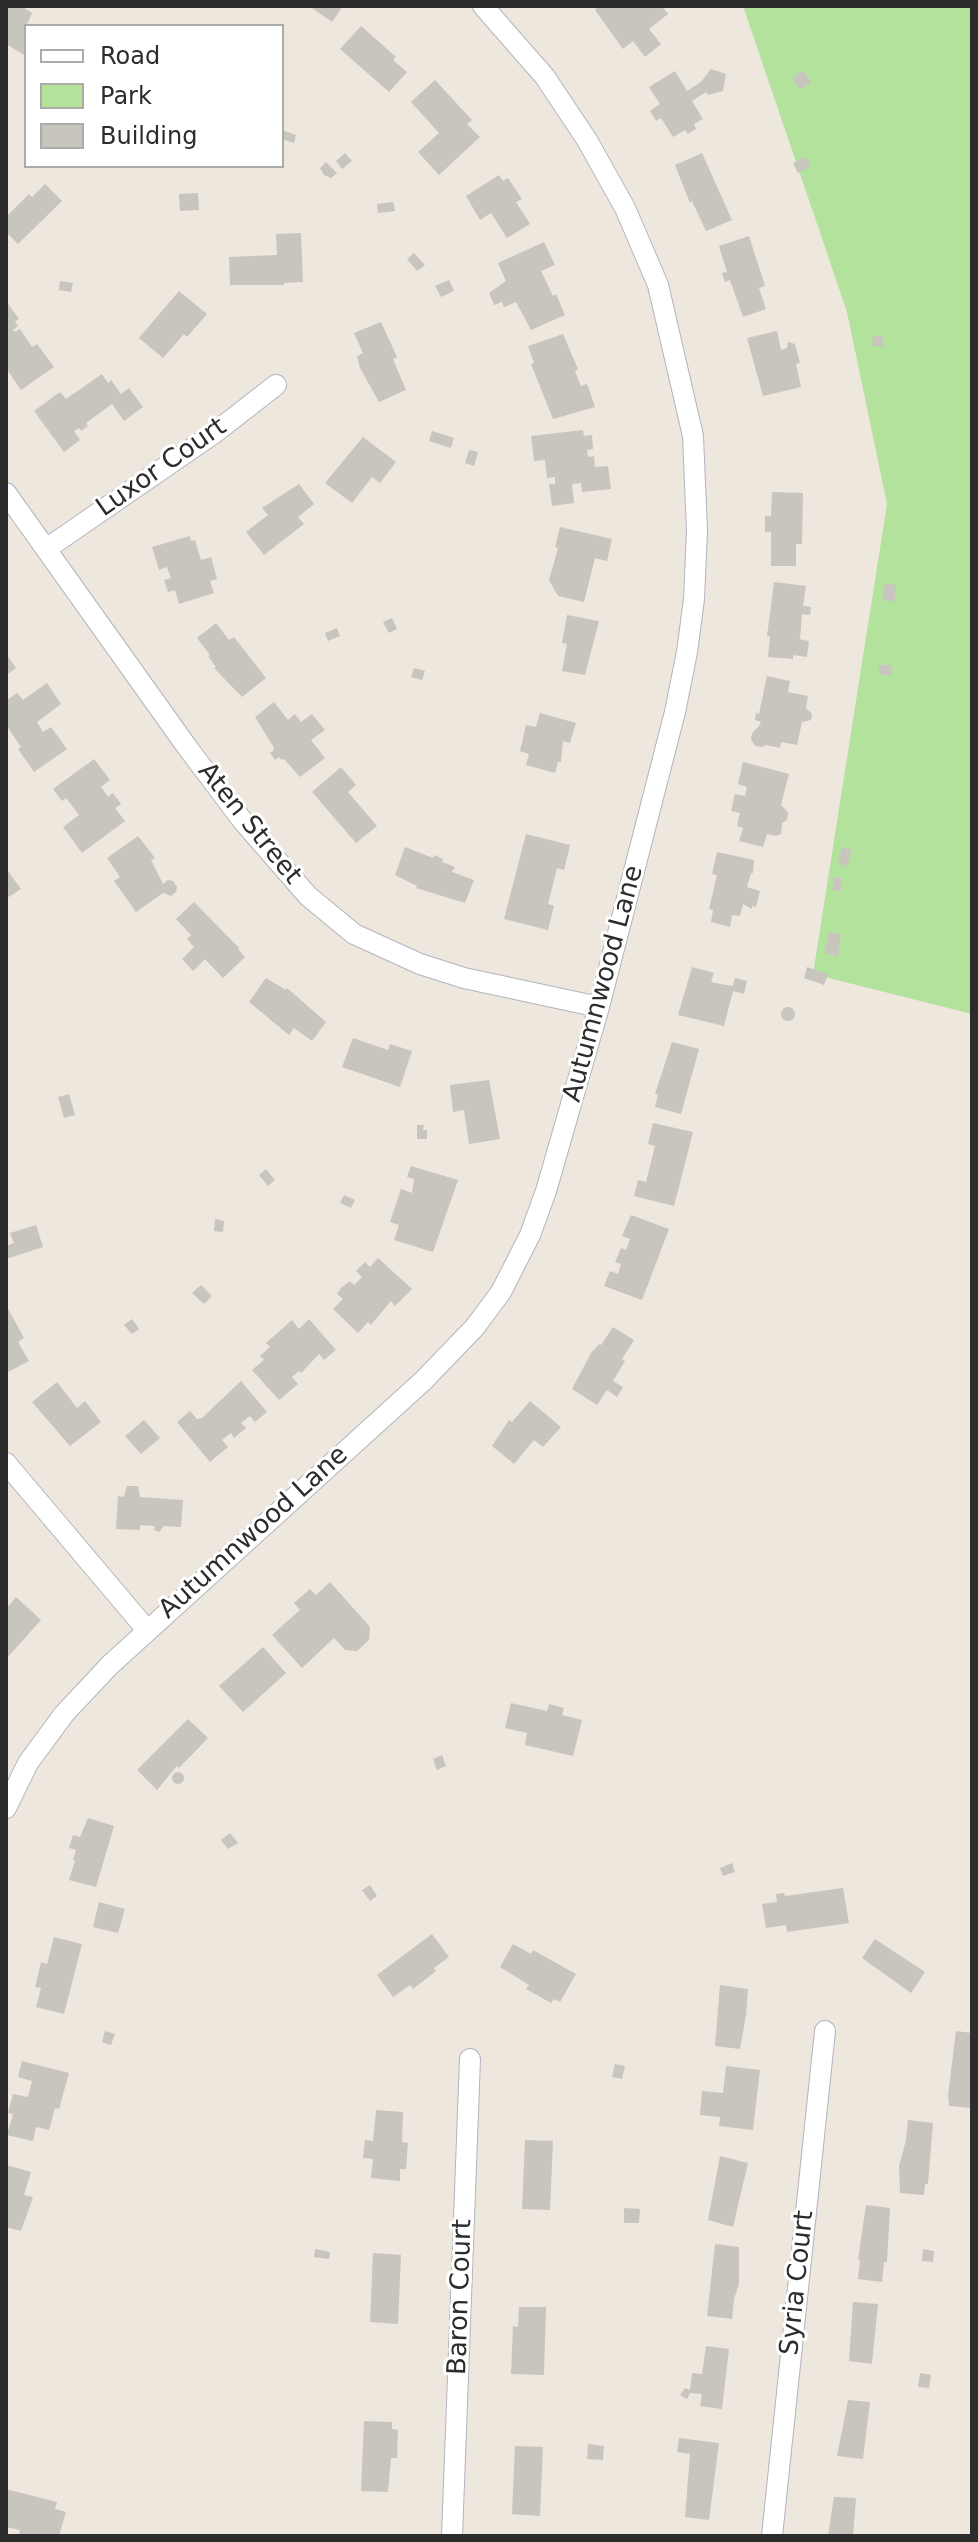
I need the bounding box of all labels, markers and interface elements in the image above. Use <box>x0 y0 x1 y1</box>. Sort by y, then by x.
legend <box>24 24 284 168</box>
text: Road <box>100 42 160 70</box>
text: Park <box>100 82 152 110</box>
text: Building <box>100 122 197 150</box>
street label: Luxor Court <box>91 412 233 524</box>
street label: Aten Street <box>191 757 307 891</box>
street label: Autumnwood Lane <box>557 862 651 1106</box>
street label: Autumnwood Lane <box>153 1440 355 1626</box>
street label: Syria Court <box>775 2209 821 2357</box>
street label: Baron Court <box>443 2219 479 2375</box>

